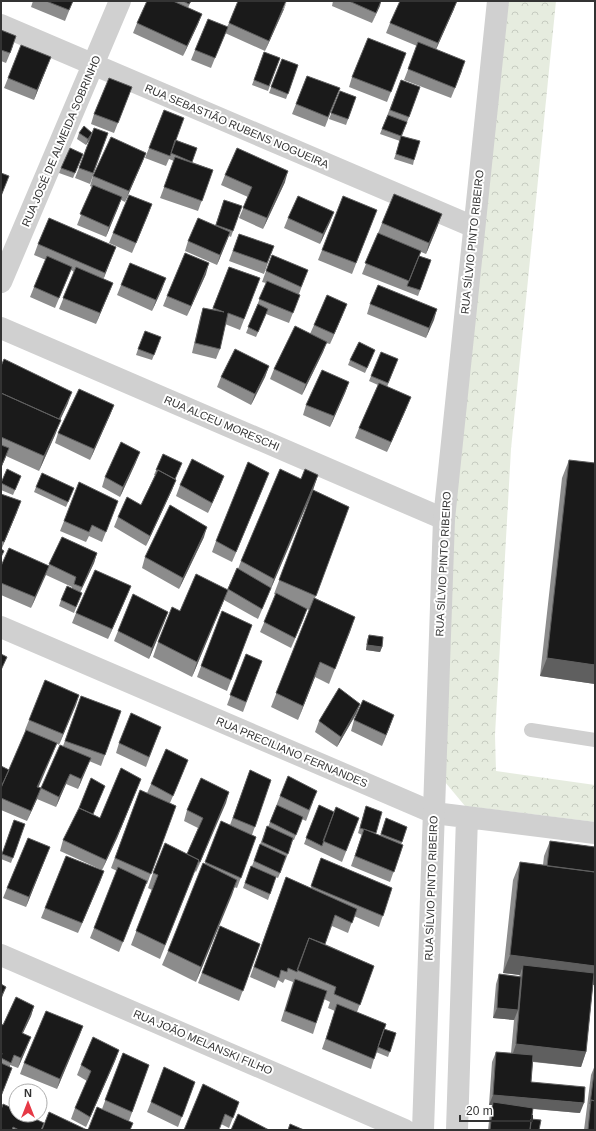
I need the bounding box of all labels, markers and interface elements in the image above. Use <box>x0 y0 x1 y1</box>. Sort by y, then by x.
street label: RUA JOSÉ DE ALMEIDA SOBRINHO <box>19 53 103 228</box>
street label: RUA SEBASTIÃO RUBENS NOGUEIRA <box>143 82 331 171</box>
street label: RUA SÍLVIO PINTO RIBEIRO <box>458 169 486 315</box>
street label: RUA ALCEU MORESCHI <box>163 393 281 453</box>
street label: RUA SÍLVIO PINTO RIBEIRO <box>433 491 453 637</box>
street label: RUA PRECILIANO FERNANDES <box>215 715 369 789</box>
street label: RUA SÍLVIO PINTO RIBEIRO <box>422 815 440 961</box>
street label: RUA JOÃO MELANSKI FILHO <box>132 1007 275 1077</box>
north arrow <box>8 1083 48 1123</box>
text: N <box>24 1087 32 1099</box>
scale bar <box>460 1097 532 1123</box>
text: 20 m <box>466 1104 493 1118</box>

